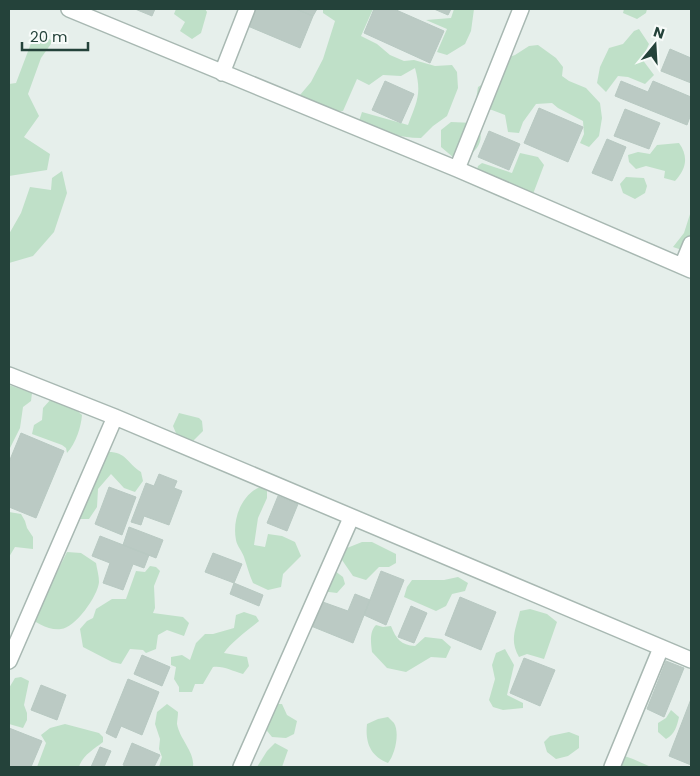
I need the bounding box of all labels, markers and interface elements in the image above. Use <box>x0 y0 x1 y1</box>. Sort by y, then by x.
scale bar <box>22 20 89 52</box>
north arrow <box>630 20 680 70</box>
text: N <box>651 21 667 44</box>
text: 20 m <box>30 26 68 47</box>

